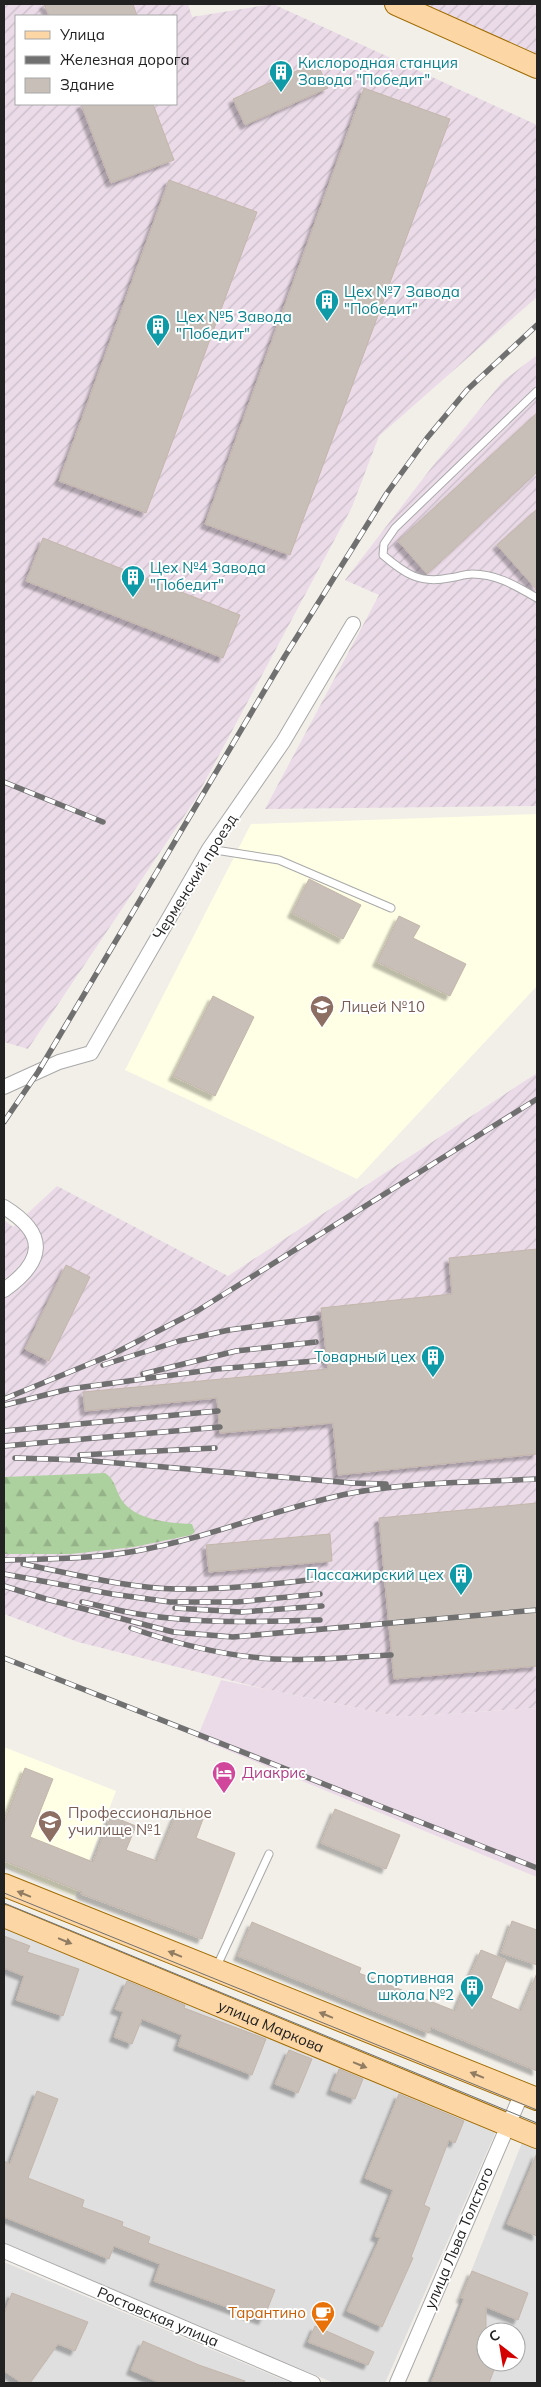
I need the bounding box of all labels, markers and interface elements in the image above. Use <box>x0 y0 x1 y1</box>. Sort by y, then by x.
legend <box>15 15 178 105</box>
text: Улица <box>59 25 105 44</box>
text: Железная дорога <box>60 50 190 69</box>
place label: Кислородная станция Завода "Победит" <box>298 53 458 89</box>
building icon: Кислородная станция Завода "Победит" <box>268 59 294 93</box>
text: Здание <box>60 75 114 94</box>
place label: Цех №7 Завода "Победит" <box>344 282 460 318</box>
building icon: Цех №7 Завода "Победит" <box>314 288 340 322</box>
place label: Цех №5 Завода "Победит" <box>176 307 292 343</box>
building icon: Цех №5 Завода "Победит" <box>145 313 171 347</box>
place label: Цех №4 Завода "Победит" <box>150 558 266 594</box>
building icon: Цех №4 Завода "Победит" <box>120 564 146 598</box>
street label: Черменский проезд <box>148 810 241 943</box>
school or university icon: Лицей №10 <box>309 994 335 1028</box>
place label: Лицей №10 <box>340 997 425 1016</box>
building icon: Товарный цех <box>420 1344 446 1378</box>
place label: Товарный цех <box>314 1347 416 1366</box>
building icon: Пассажирский цех <box>448 1562 474 1596</box>
place label: Пассажирский цех <box>306 1565 444 1584</box>
hotel icon: Диакрис <box>211 1760 237 1794</box>
place label: Диакрис <box>242 1763 306 1782</box>
place label: Профессиональное училище №1 <box>68 1803 212 1839</box>
school or university icon: Профессиональное училище №1 <box>37 1809 63 1843</box>
one-way arrow <box>17 1889 31 1897</box>
one-way arrow <box>58 1937 72 1945</box>
one-way arrow <box>167 1950 182 1958</box>
place label: Спортивная школа №2 <box>366 1968 454 2004</box>
building icon: Спортивная школа №2 <box>459 1974 485 2008</box>
street label: улица Маркова <box>215 1996 327 2057</box>
one-way arrow <box>319 2010 333 2018</box>
one-way arrow <box>353 2061 368 2069</box>
one-way arrow <box>469 2071 484 2078</box>
street label: улица Льва Толстого <box>420 2164 497 2312</box>
street label: Ростовская улица <box>94 2282 222 2351</box>
cafe icon: Тарантино <box>310 2300 336 2334</box>
place label: Тарантино <box>228 2303 306 2322</box>
north arrow <box>476 2322 526 2372</box>
text: С <box>486 2326 503 2346</box>

